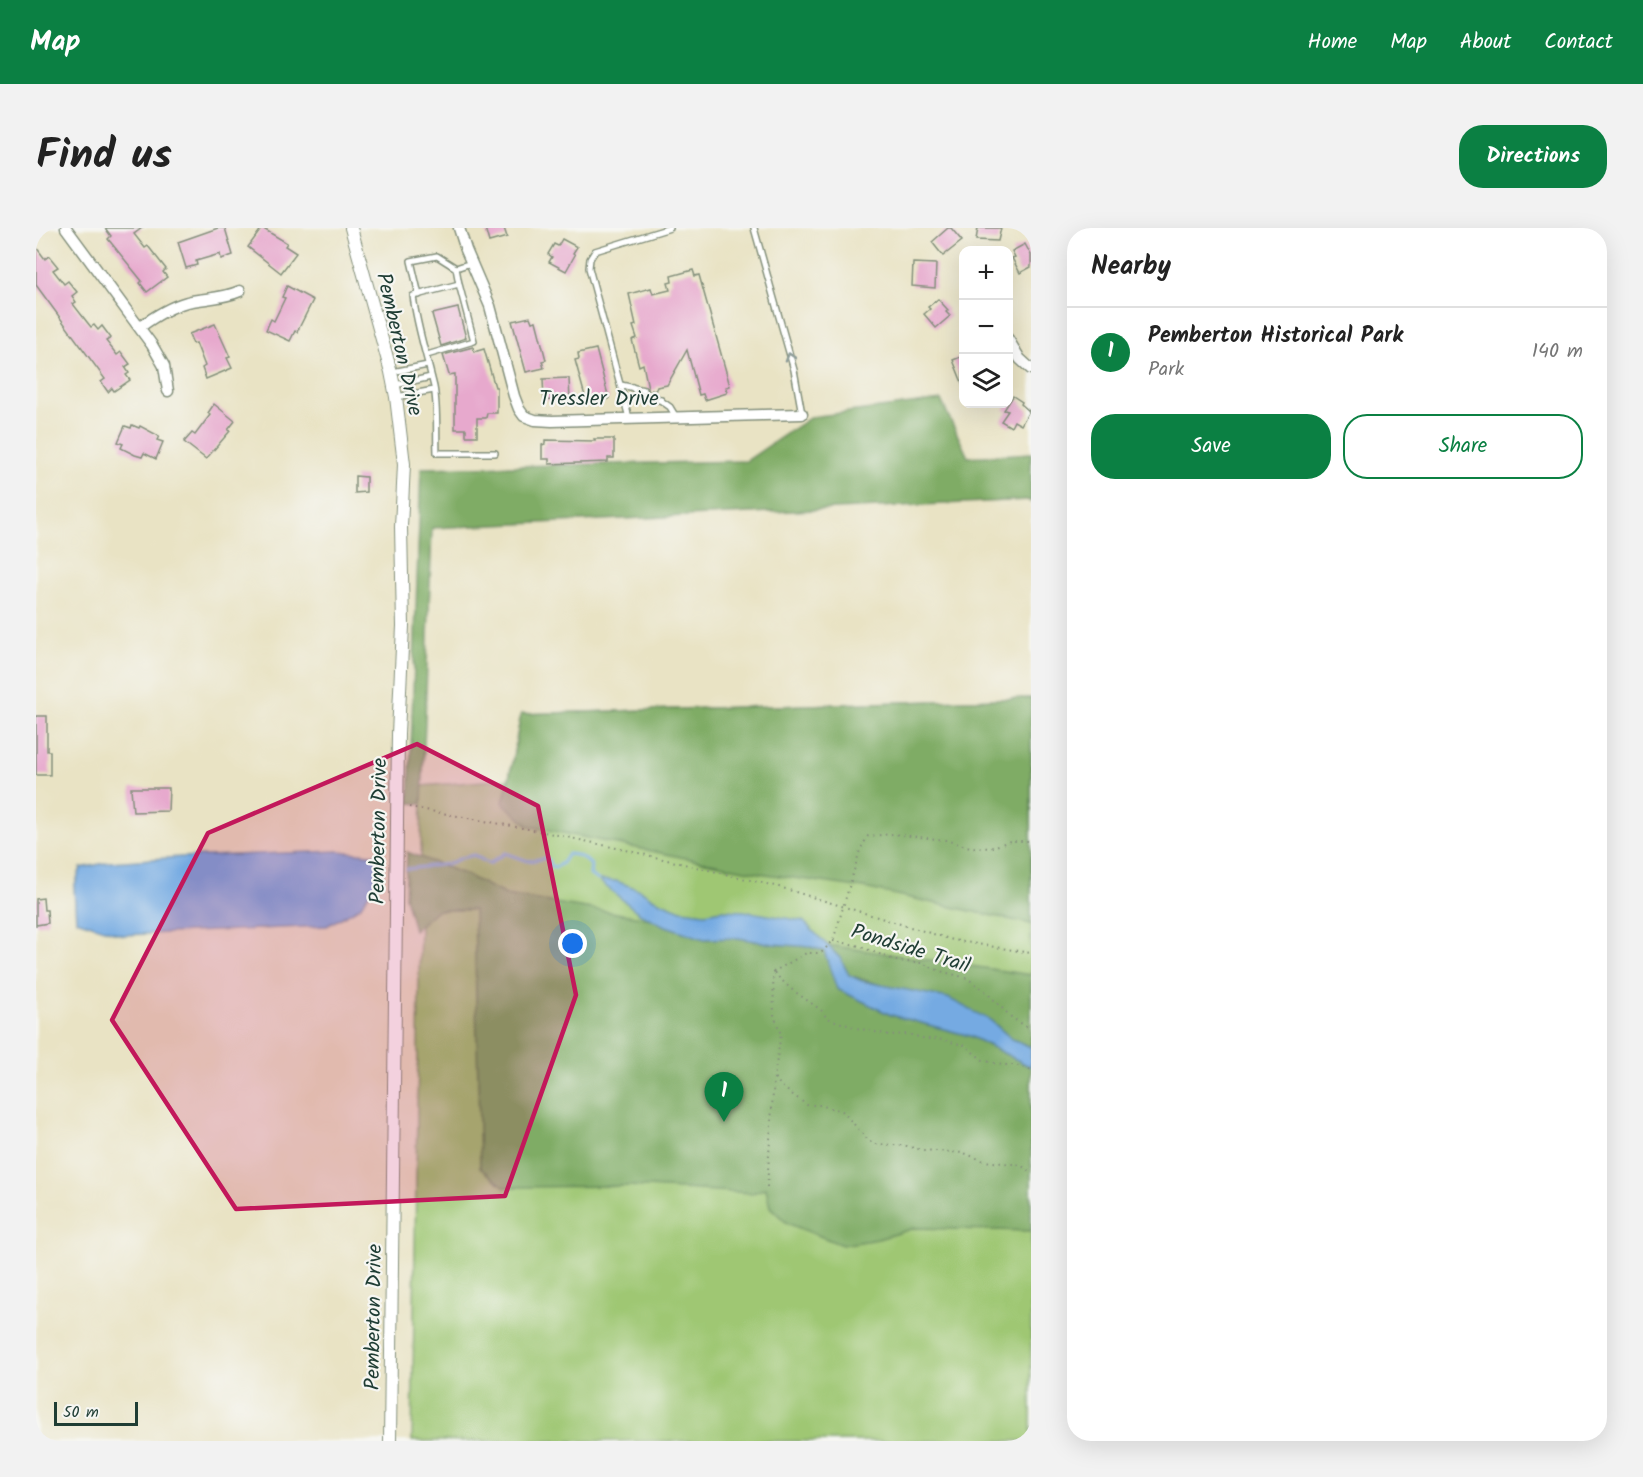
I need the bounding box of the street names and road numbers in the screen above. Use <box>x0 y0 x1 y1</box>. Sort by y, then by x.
street label: Pemberton Drive <box>366 269 431 420</box>
street label: Tressler Drive <box>539 383 659 416</box>
street label: Pemberton Drive <box>362 757 397 904</box>
street label: Pondside Trail <box>847 916 974 983</box>
street label: Pemberton Drive <box>357 1243 392 1390</box>

